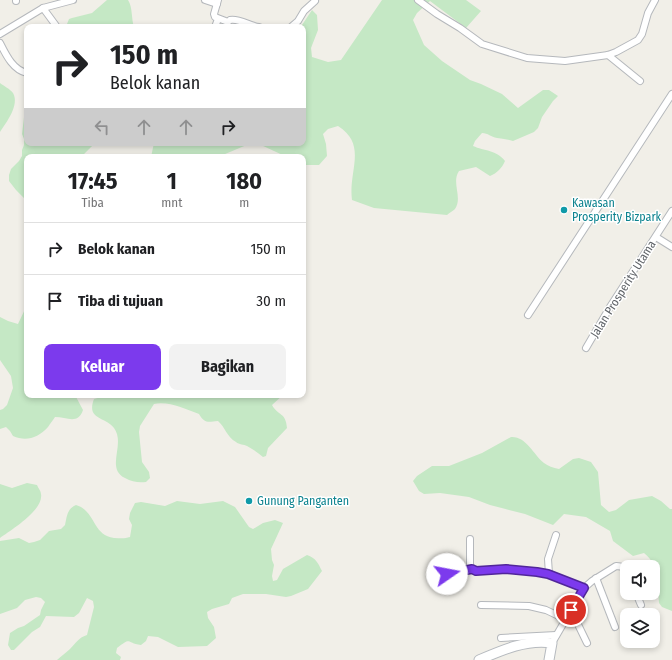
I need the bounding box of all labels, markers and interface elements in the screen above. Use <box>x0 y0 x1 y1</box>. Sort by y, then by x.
text: 150 m <box>110 38 178 71</box>
icon: right <box>44 40 96 92</box>
text: Belok kanan <box>110 72 200 94</box>
icon: left <box>91 116 113 138</box>
icon: ahead <box>133 116 155 138</box>
icon: ahead <box>175 116 197 138</box>
icon: right <box>217 116 239 138</box>
text: 17:45 <box>68 167 117 195</box>
text: 1 <box>167 167 177 195</box>
text: 180 <box>226 167 262 195</box>
text: Tiba <box>81 195 104 210</box>
text: mnt <box>161 195 182 210</box>
text: m <box>239 195 249 210</box>
place label: Kawasan Prosperity Bizpark <box>572 196 662 224</box>
marker: Kawasan Prosperity Bizpark <box>559 205 569 215</box>
icon: right <box>44 238 66 260</box>
street label: Jalan Prosperity Utama <box>587 238 659 340</box>
text: Belok kanan <box>78 240 155 258</box>
text: 150 m <box>250 240 286 258</box>
icon: arrive <box>44 290 66 312</box>
text: Tiba di tujuan <box>78 292 163 310</box>
text: 30 m <box>256 292 286 310</box>
button: Keluar <box>44 344 161 390</box>
button: Bagikan <box>169 344 286 390</box>
place label: Gunung Panganten <box>257 494 349 508</box>
marker: Gunung Panganten <box>244 496 254 506</box>
position arrow <box>426 553 468 595</box>
map controls <box>620 560 660 648</box>
button: sound <box>620 560 660 600</box>
pin <box>554 593 588 627</box>
icon: arrive <box>560 599 582 621</box>
button: layers <box>620 608 660 648</box>

